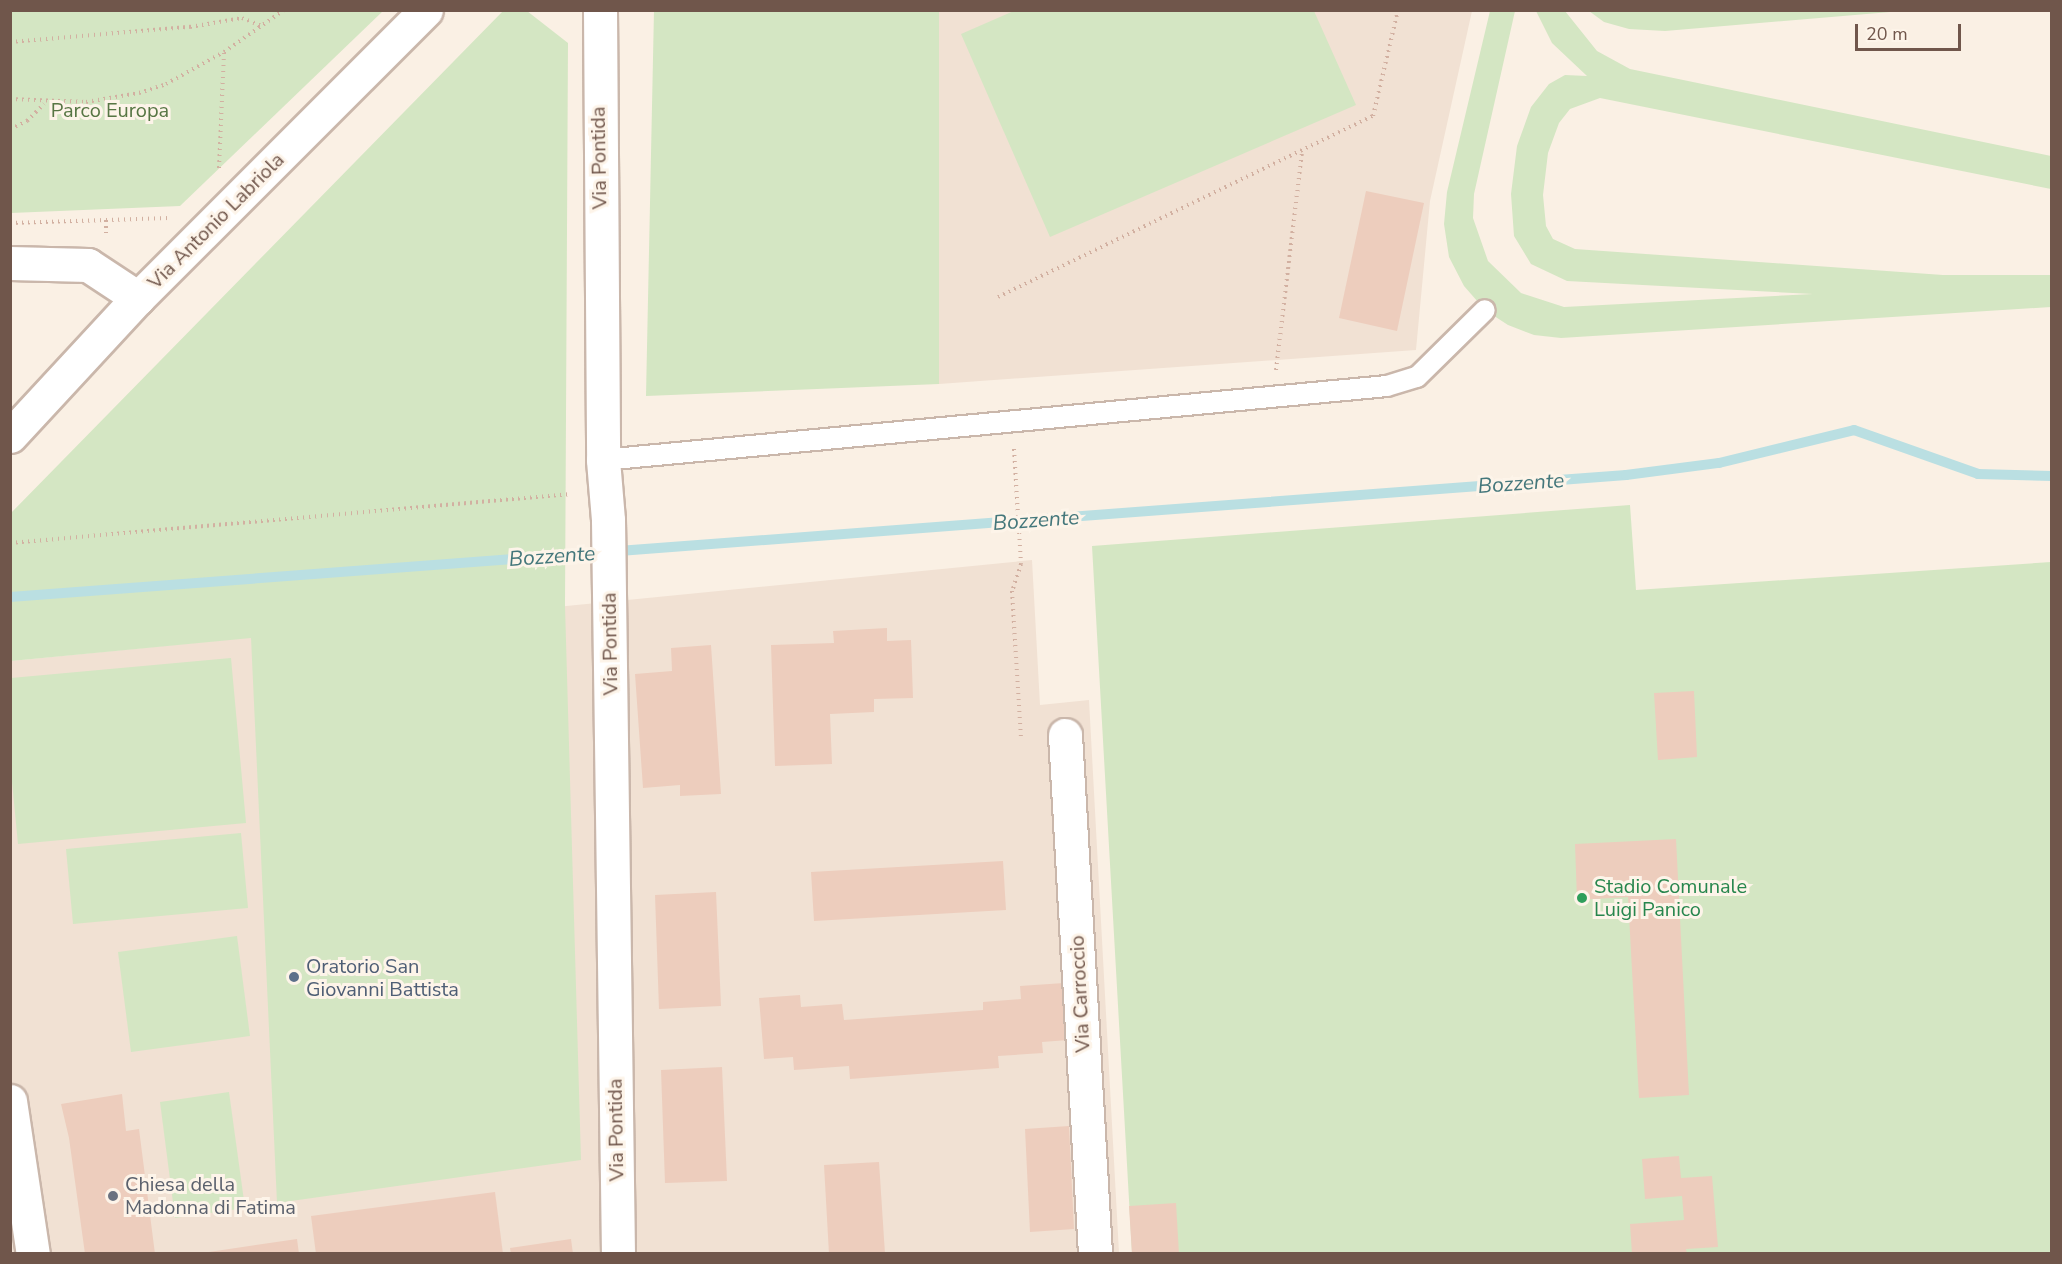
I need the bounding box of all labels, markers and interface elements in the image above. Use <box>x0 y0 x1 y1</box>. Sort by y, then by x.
scale bar <box>1858 12 1964 50</box>
text: 20 m <box>1866 22 1908 46</box>
park label: Parco Europa <box>51 98 169 122</box>
street label: Via Pontida <box>586 106 612 210</box>
street label: Via Antonio Labriola <box>143 148 289 294</box>
water label: Bozzente <box>1477 467 1565 499</box>
water label: Bozzente <box>992 504 1080 536</box>
water label: Bozzente <box>508 540 596 572</box>
street label: Via Pontida <box>597 592 623 696</box>
place label: Stadio Comunale Luigi Panico <box>1594 874 1747 921</box>
marker: Stadio Comunale Luigi Panico <box>1575 891 1589 905</box>
street label: Via Carroccio <box>1065 935 1095 1053</box>
place label: Oratorio San Giovanni Battista <box>306 954 459 1001</box>
marker: Oratorio San Giovanni Battista <box>287 970 301 984</box>
street label: Via Pontida <box>603 1078 629 1182</box>
place label: Chiesa della Madonna di Fatima <box>125 1172 296 1219</box>
marker: Chiesa della Madonna di Fatima <box>106 1189 120 1203</box>

